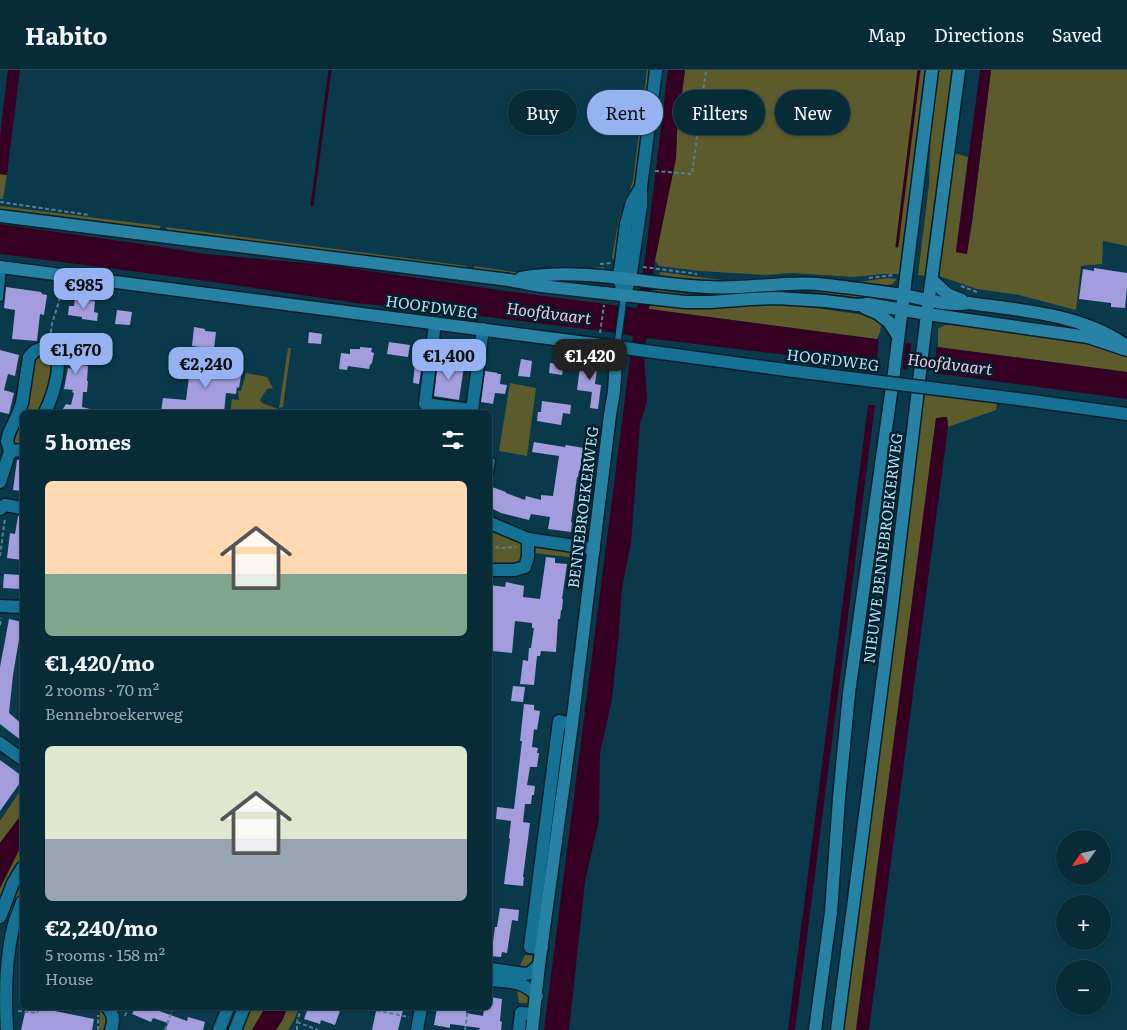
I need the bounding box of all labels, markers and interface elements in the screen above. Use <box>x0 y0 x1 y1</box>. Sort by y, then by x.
text: Habito <box>25 17 108 52</box>
text: Map <box>868 21 906 48</box>
text: Directions <box>934 21 1024 48</box>
text: Saved <box>1052 21 1102 48</box>
chip: Buy <box>508 90 577 135</box>
chip: Rent <box>587 90 663 135</box>
chip: Filters <box>673 90 765 135</box>
chip: New <box>775 90 850 135</box>
pin: €985 <box>54 268 114 310</box>
text: €985 <box>65 272 103 296</box>
street label: HOOFDWEG <box>384 288 480 324</box>
water label: Hoofdvaart <box>505 295 594 329</box>
pin: €1,670 <box>35 332 117 375</box>
text: €1,670 <box>51 337 101 361</box>
pin: €1,400 <box>408 338 490 381</box>
pin: €1,420 <box>549 338 631 381</box>
street label: HOOFDWEG <box>785 342 881 376</box>
text: €1,400 <box>423 343 475 367</box>
text: €1,420 <box>565 343 615 367</box>
pin: €2,240 <box>165 346 247 389</box>
water label: Hoofdvaart <box>906 346 995 380</box>
text: €2,240 <box>179 351 233 375</box>
text: 5 homes <box>45 425 131 456</box>
street label: BENNEBROEKERWEG <box>561 425 603 589</box>
icon: filters <box>439 426 467 454</box>
street label: NIEUWE BENNEBROEKERWEG <box>856 431 908 665</box>
icon: home <box>211 513 301 603</box>
text: €1,420/mo <box>45 646 155 677</box>
text: 2 rooms · 70 m² <box>45 677 159 701</box>
text: Bennebroekerweg <box>45 701 183 725</box>
icon: home <box>211 778 301 868</box>
north arrow <box>1056 830 1111 885</box>
map controls <box>1056 830 1111 1015</box>
button: + <box>1056 895 1111 950</box>
text: €2,240/mo <box>45 911 158 942</box>
text: 5 rooms · 158 m² <box>45 942 165 966</box>
button: − <box>1056 960 1111 1015</box>
text: House <box>45 966 93 990</box>

